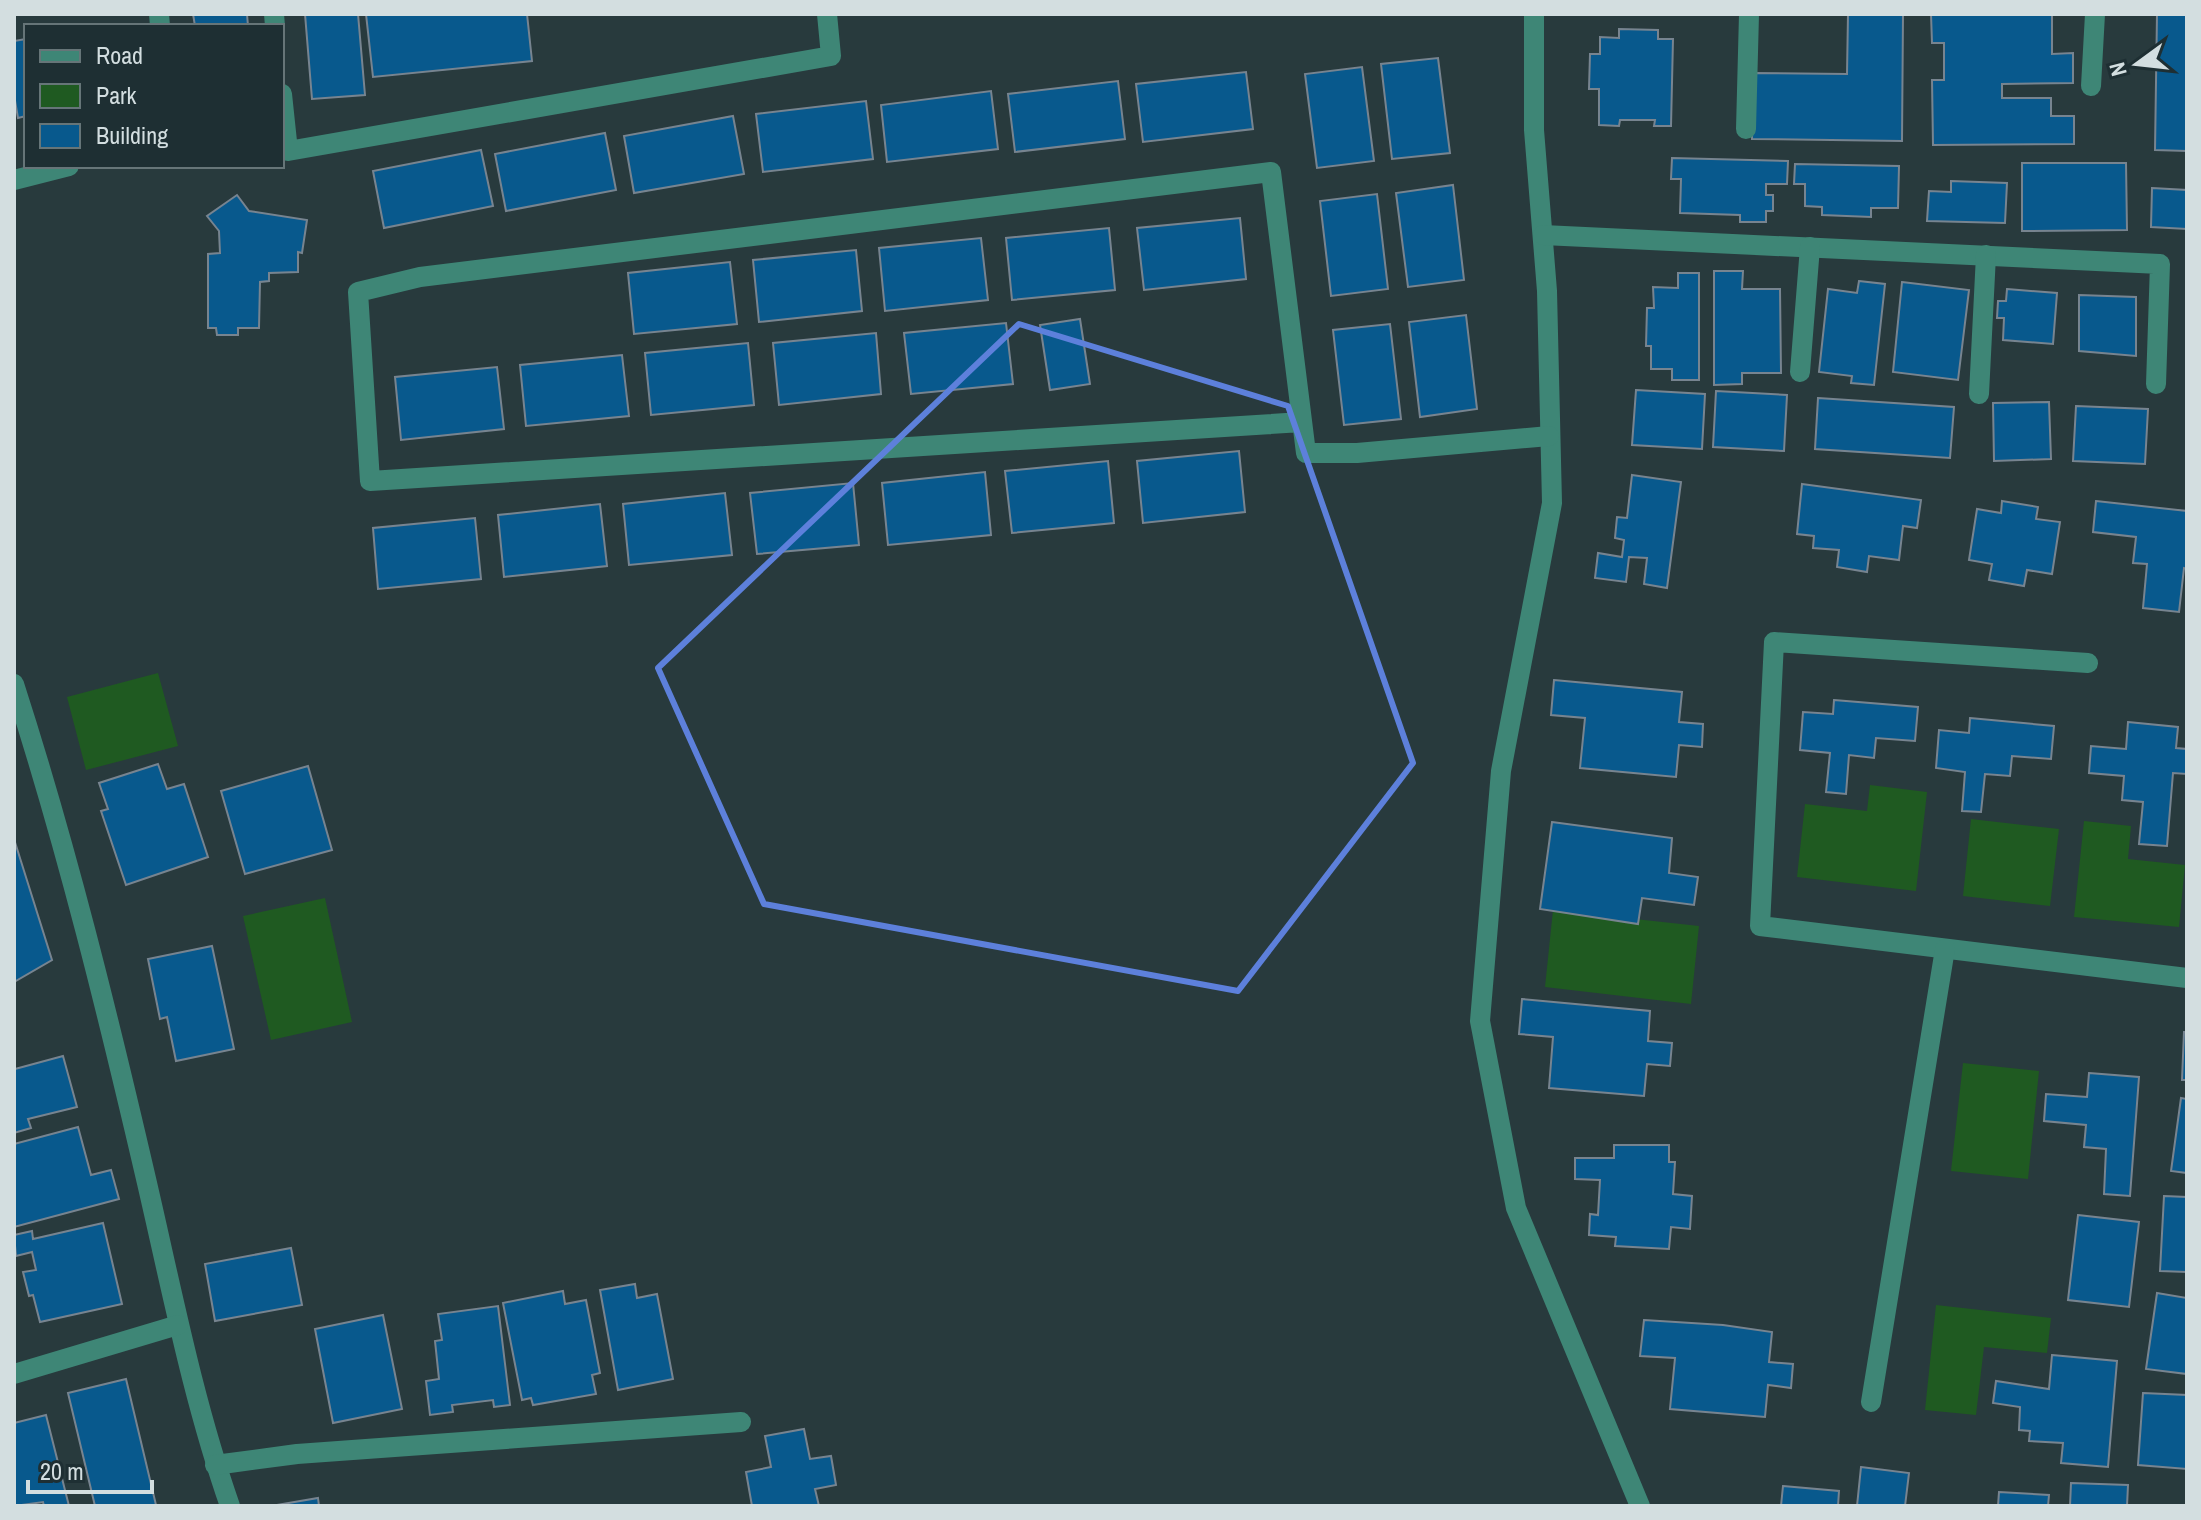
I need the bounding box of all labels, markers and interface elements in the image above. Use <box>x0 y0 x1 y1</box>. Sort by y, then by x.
legend <box>24 24 284 168</box>
north arrow <box>2097 24 2177 104</box>
text: Road <box>96 39 143 71</box>
text: N <box>2102 59 2134 79</box>
text: Park <box>96 79 137 111</box>
text: Building <box>96 119 168 151</box>
scale bar <box>28 1444 152 1494</box>
text: 20 m <box>40 1455 84 1487</box>

